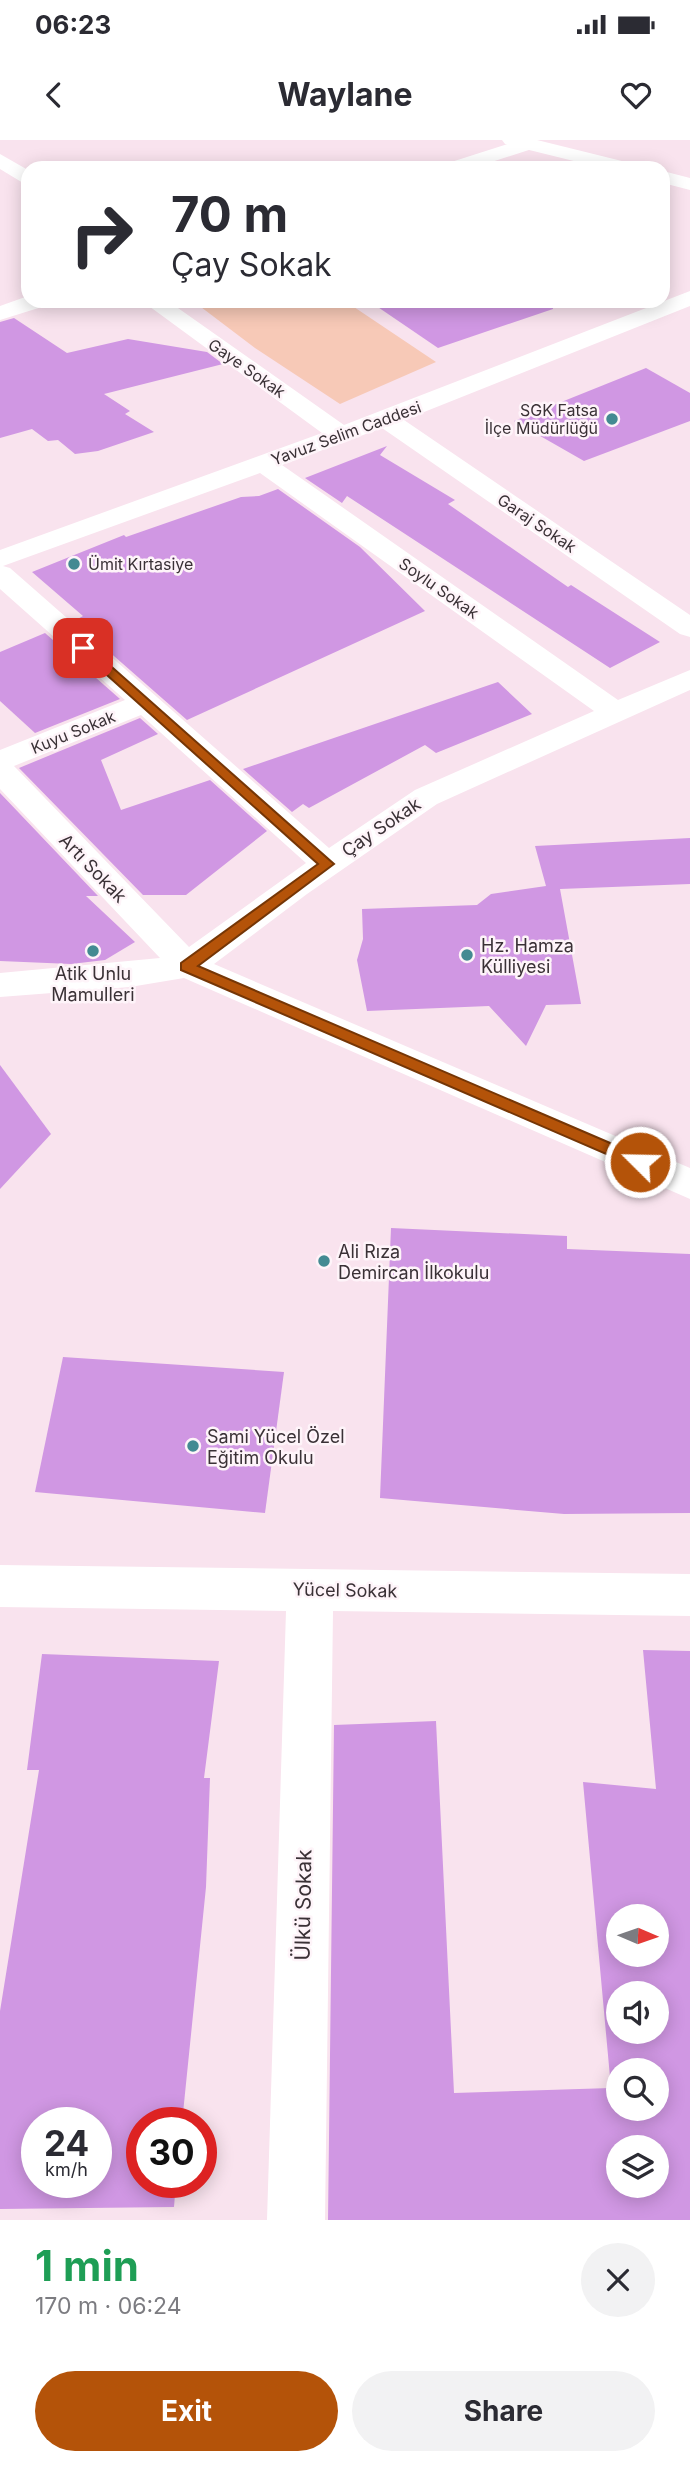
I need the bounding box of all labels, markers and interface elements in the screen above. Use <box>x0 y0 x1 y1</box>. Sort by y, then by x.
text: 06:23 <box>35 9 111 40</box>
text: Waylane <box>278 75 412 114</box>
icon: back <box>35 76 73 114</box>
icon: heart <box>617 76 655 114</box>
text: 70 m <box>171 185 288 244</box>
icon: right <box>56 189 147 280</box>
text: Çay Sokak <box>171 245 332 284</box>
street label: Gaye Sokak <box>205 334 290 402</box>
street label: Yavuz Selim Caddesi <box>268 397 424 469</box>
place label: SGK Fatsa İlçe Müdürlüğü <box>485 400 598 438</box>
marker: SGK Fatsa İlçe Müdürlüğü <box>604 411 620 427</box>
street label: Garaj Sokak <box>494 489 580 557</box>
street label: Soylu Sokak <box>395 553 483 623</box>
place label: Ümit Kırtasiye <box>88 554 193 574</box>
marker: Ümit Kırtasiye <box>66 556 82 572</box>
pin <box>53 618 113 678</box>
icon: arrive <box>64 629 102 667</box>
street label: Kuyu Sokak <box>28 706 118 758</box>
street label: Çay Sokak <box>338 793 424 861</box>
street label: Artı Sokak <box>55 829 131 907</box>
place label: Hz. Hamza Külliyesi <box>481 935 574 977</box>
marker: Atik Unlu Mamulleri <box>85 943 101 959</box>
marker: Hz. Hamza Külliyesi <box>459 947 475 963</box>
place label: Atik Unlu Mamulleri <box>51 963 135 1005</box>
position arrow <box>603 1125 677 1199</box>
place label: Ali Rıza Demircan İlkokulu <box>338 1241 489 1283</box>
marker: Ali Rıza Demircan İlkokulu <box>316 1253 332 1269</box>
place label: Sami Yücel Özel Eğitim Okulu <box>207 1425 345 1468</box>
marker: Sami Yücel Özel Eğitim Okulu <box>185 1438 201 1454</box>
street label: Yücel Sokak <box>293 1579 398 1601</box>
street label: Ülkü Sokak <box>289 1849 316 1961</box>
north arrow <box>606 1904 668 1967</box>
map controls <box>606 1904 669 2198</box>
button: sound <box>606 1981 669 2044</box>
button: search <box>606 2058 669 2121</box>
speed limit sign: 30 <box>126 2107 217 2198</box>
text: 24 <box>44 2122 89 2164</box>
button: layers <box>606 2135 669 2198</box>
text: km/h <box>45 2159 88 2180</box>
text: 1 min <box>35 2240 139 2291</box>
button: close <box>581 2243 655 2317</box>
text: 170 m · 06:24 <box>35 2292 182 2320</box>
button: Exit <box>35 2371 338 2451</box>
button: Share <box>352 2371 655 2451</box>

